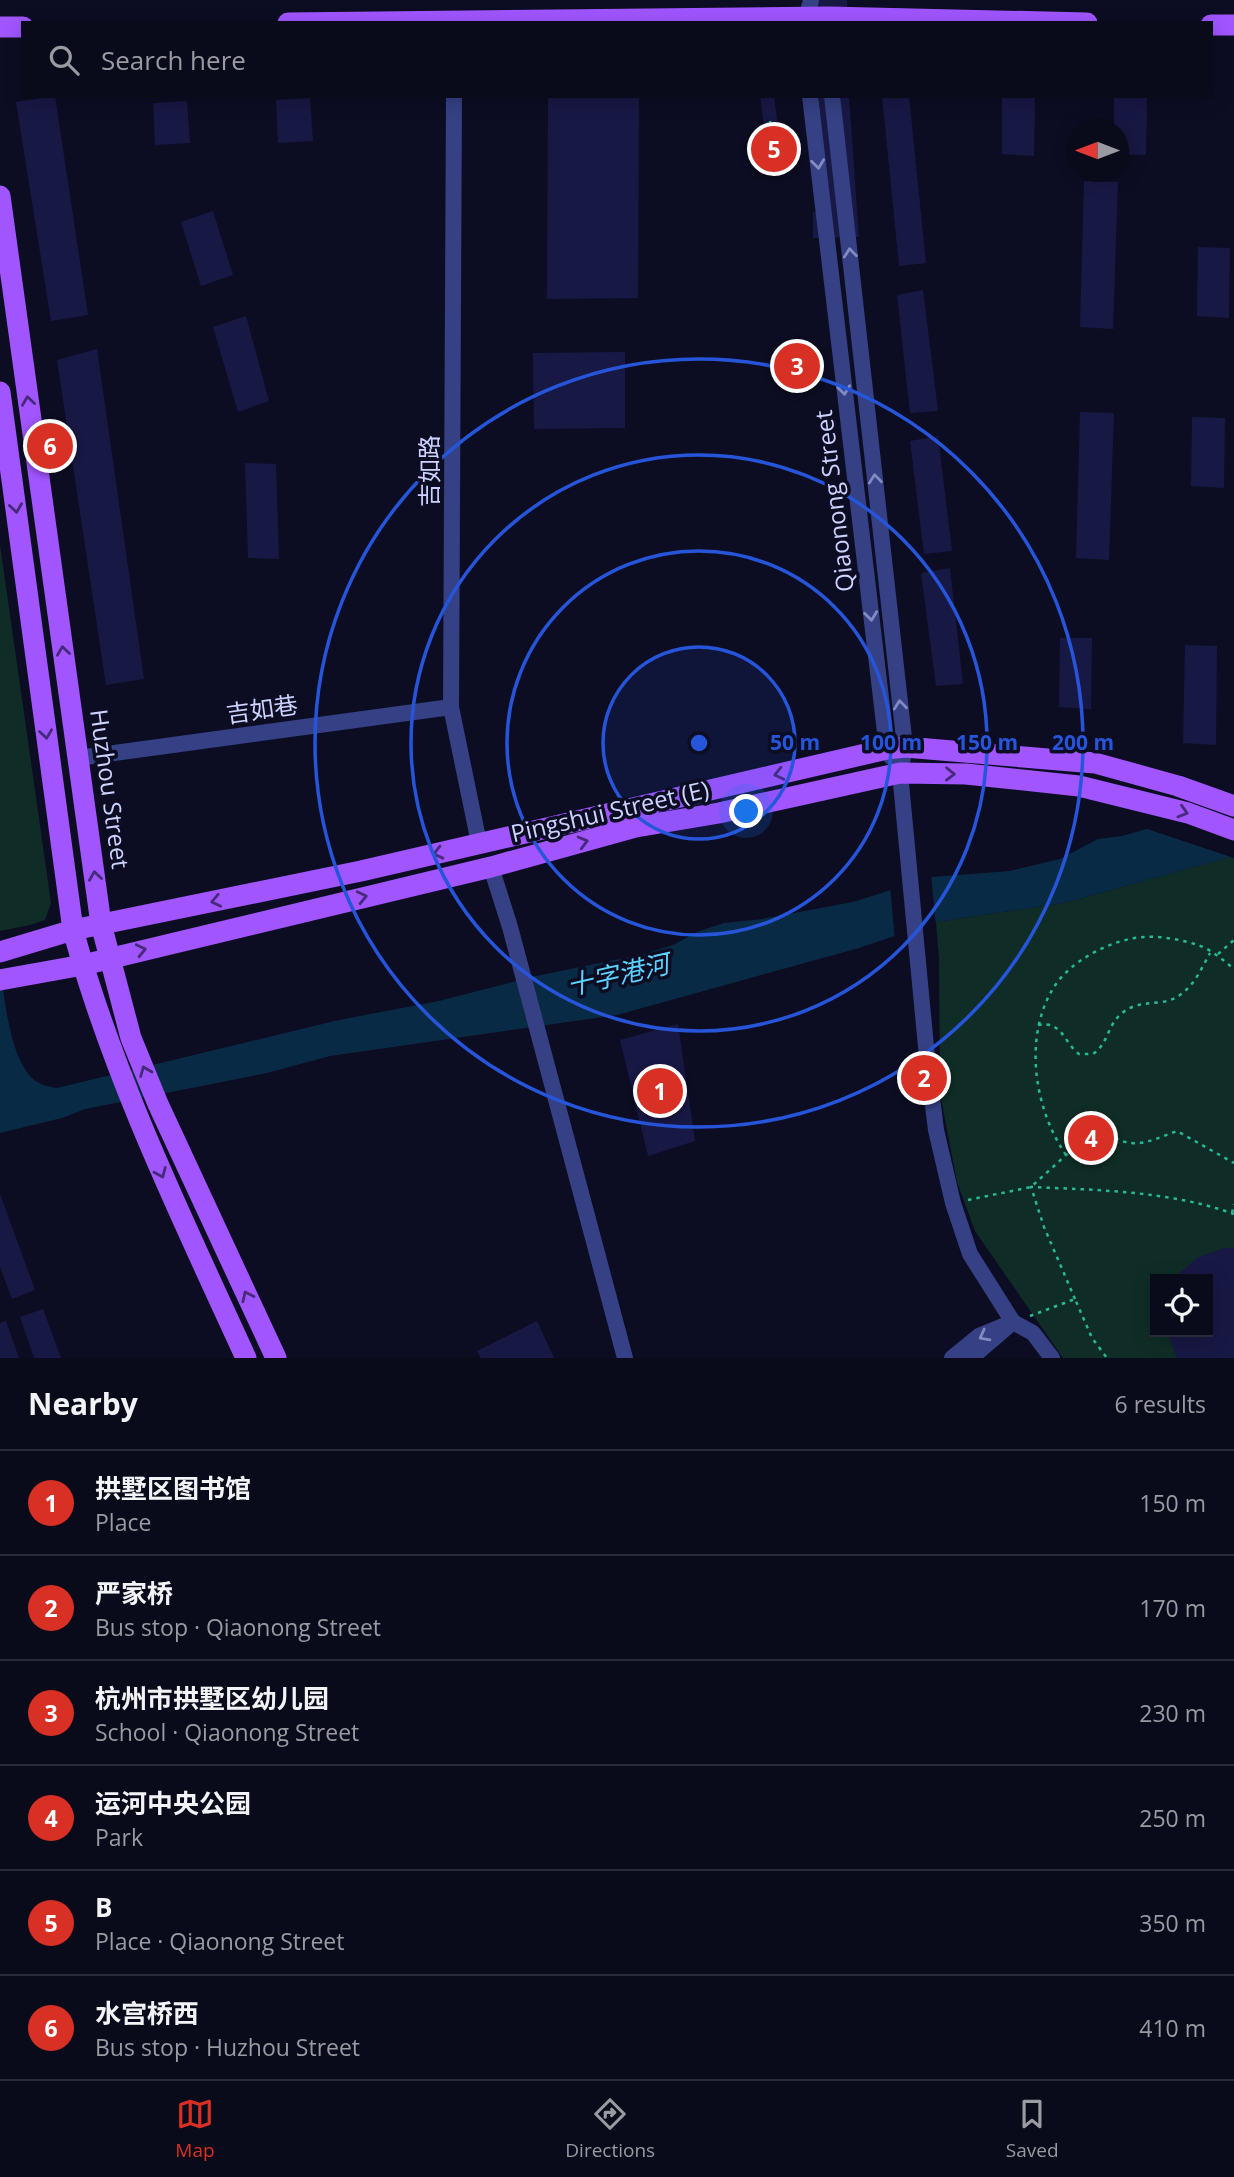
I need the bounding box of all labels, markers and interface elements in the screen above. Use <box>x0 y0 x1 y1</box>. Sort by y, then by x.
search box <box>21 21 1213 98</box>
icon: search <box>45 41 83 79</box>
text: Search here <box>101 42 246 78</box>
north arrow <box>1066 119 1129 182</box>
pin: 5 <box>751 123 797 175</box>
one-way arrow <box>810 158 825 170</box>
one-way arrow <box>842 247 857 259</box>
pin: 3 <box>774 340 820 392</box>
one-way arrow <box>837 384 852 396</box>
one-way arrow <box>21 395 36 407</box>
street label: Qiaonong Street <box>806 409 861 594</box>
pin: 6 <box>27 420 73 472</box>
street label: 吉如路 <box>412 435 445 507</box>
one-way arrow <box>868 473 883 484</box>
one-way arrow <box>8 503 23 514</box>
one-way arrow <box>864 610 879 622</box>
one-way arrow <box>56 645 71 657</box>
street label: 吉如巷 <box>224 687 300 730</box>
one-way arrow <box>893 699 908 711</box>
street label: Huzhou Street <box>83 707 138 871</box>
one-way arrow <box>39 728 54 740</box>
text: 50 m <box>770 728 820 756</box>
text: 100 m <box>860 728 922 756</box>
text: 150 m <box>956 728 1018 756</box>
text: 200 m <box>1052 728 1114 756</box>
centre of rings <box>687 731 711 755</box>
one-way arrow <box>773 766 785 780</box>
one-way arrow <box>945 766 955 782</box>
street label: Pingshui Street (E) <box>507 772 712 849</box>
your location <box>729 794 763 828</box>
one-way arrow <box>1177 803 1189 818</box>
one-way arrow <box>577 836 589 850</box>
one-way arrow <box>432 844 444 859</box>
one-way arrow <box>87 870 102 882</box>
one-way arrow <box>356 891 368 906</box>
one-way arrow <box>210 892 222 907</box>
one-way arrow <box>135 944 147 958</box>
water label: 十字港河 <box>563 944 677 1003</box>
pin: 2 <box>901 1052 947 1104</box>
pin: 1 <box>637 1065 683 1117</box>
one-way arrow <box>139 1066 153 1078</box>
pin: 4 <box>1068 1112 1114 1164</box>
one-way arrow <box>153 1166 167 1178</box>
map controls <box>1150 1274 1213 1337</box>
button: locate <box>1150 1274 1213 1337</box>
one-way arrow <box>242 1291 256 1303</box>
one-way arrow <box>979 1327 991 1341</box>
text: Nearby <box>28 1383 138 1424</box>
text: 6 results <box>1115 1388 1206 1420</box>
text: 拱墅区图书馆 <box>95 1470 251 1506</box>
text: 1 <box>44 1487 58 1519</box>
text: 150 m <box>1139 1487 1206 1519</box>
text: Place <box>95 1506 151 1538</box>
text: 严家桥 <box>95 1575 173 1611</box>
text: 2 <box>44 1592 58 1624</box>
text: 170 m <box>1139 1592 1206 1624</box>
text: Bus stop · Qiaonong Street <box>95 1611 381 1643</box>
text: 杭州市拱墅区幼儿园 <box>95 1680 329 1716</box>
text: 3 <box>44 1697 58 1729</box>
text: 230 m <box>1139 1697 1206 1729</box>
text: School · Qiaonong Street <box>95 1716 359 1748</box>
text: 运河中央公园 <box>95 1785 251 1821</box>
text: 4 <box>44 1802 58 1834</box>
text: 250 m <box>1139 1802 1206 1834</box>
text: Park <box>95 1821 143 1853</box>
text: B <box>95 1889 112 1925</box>
text: 5 <box>44 1907 58 1939</box>
text: 350 m <box>1139 1907 1206 1939</box>
text: Place · Qiaonong Street <box>95 1925 344 1957</box>
text: 水宫桥西 <box>95 1995 199 2031</box>
text: 6 <box>44 2012 58 2044</box>
text: 410 m <box>1139 2012 1206 2044</box>
text: Bus stop · Huzhou Street <box>95 2031 360 2063</box>
tab: Map <box>175 2095 215 2163</box>
tab: Directions <box>565 2095 655 2163</box>
tab: Saved <box>1006 2095 1059 2163</box>

